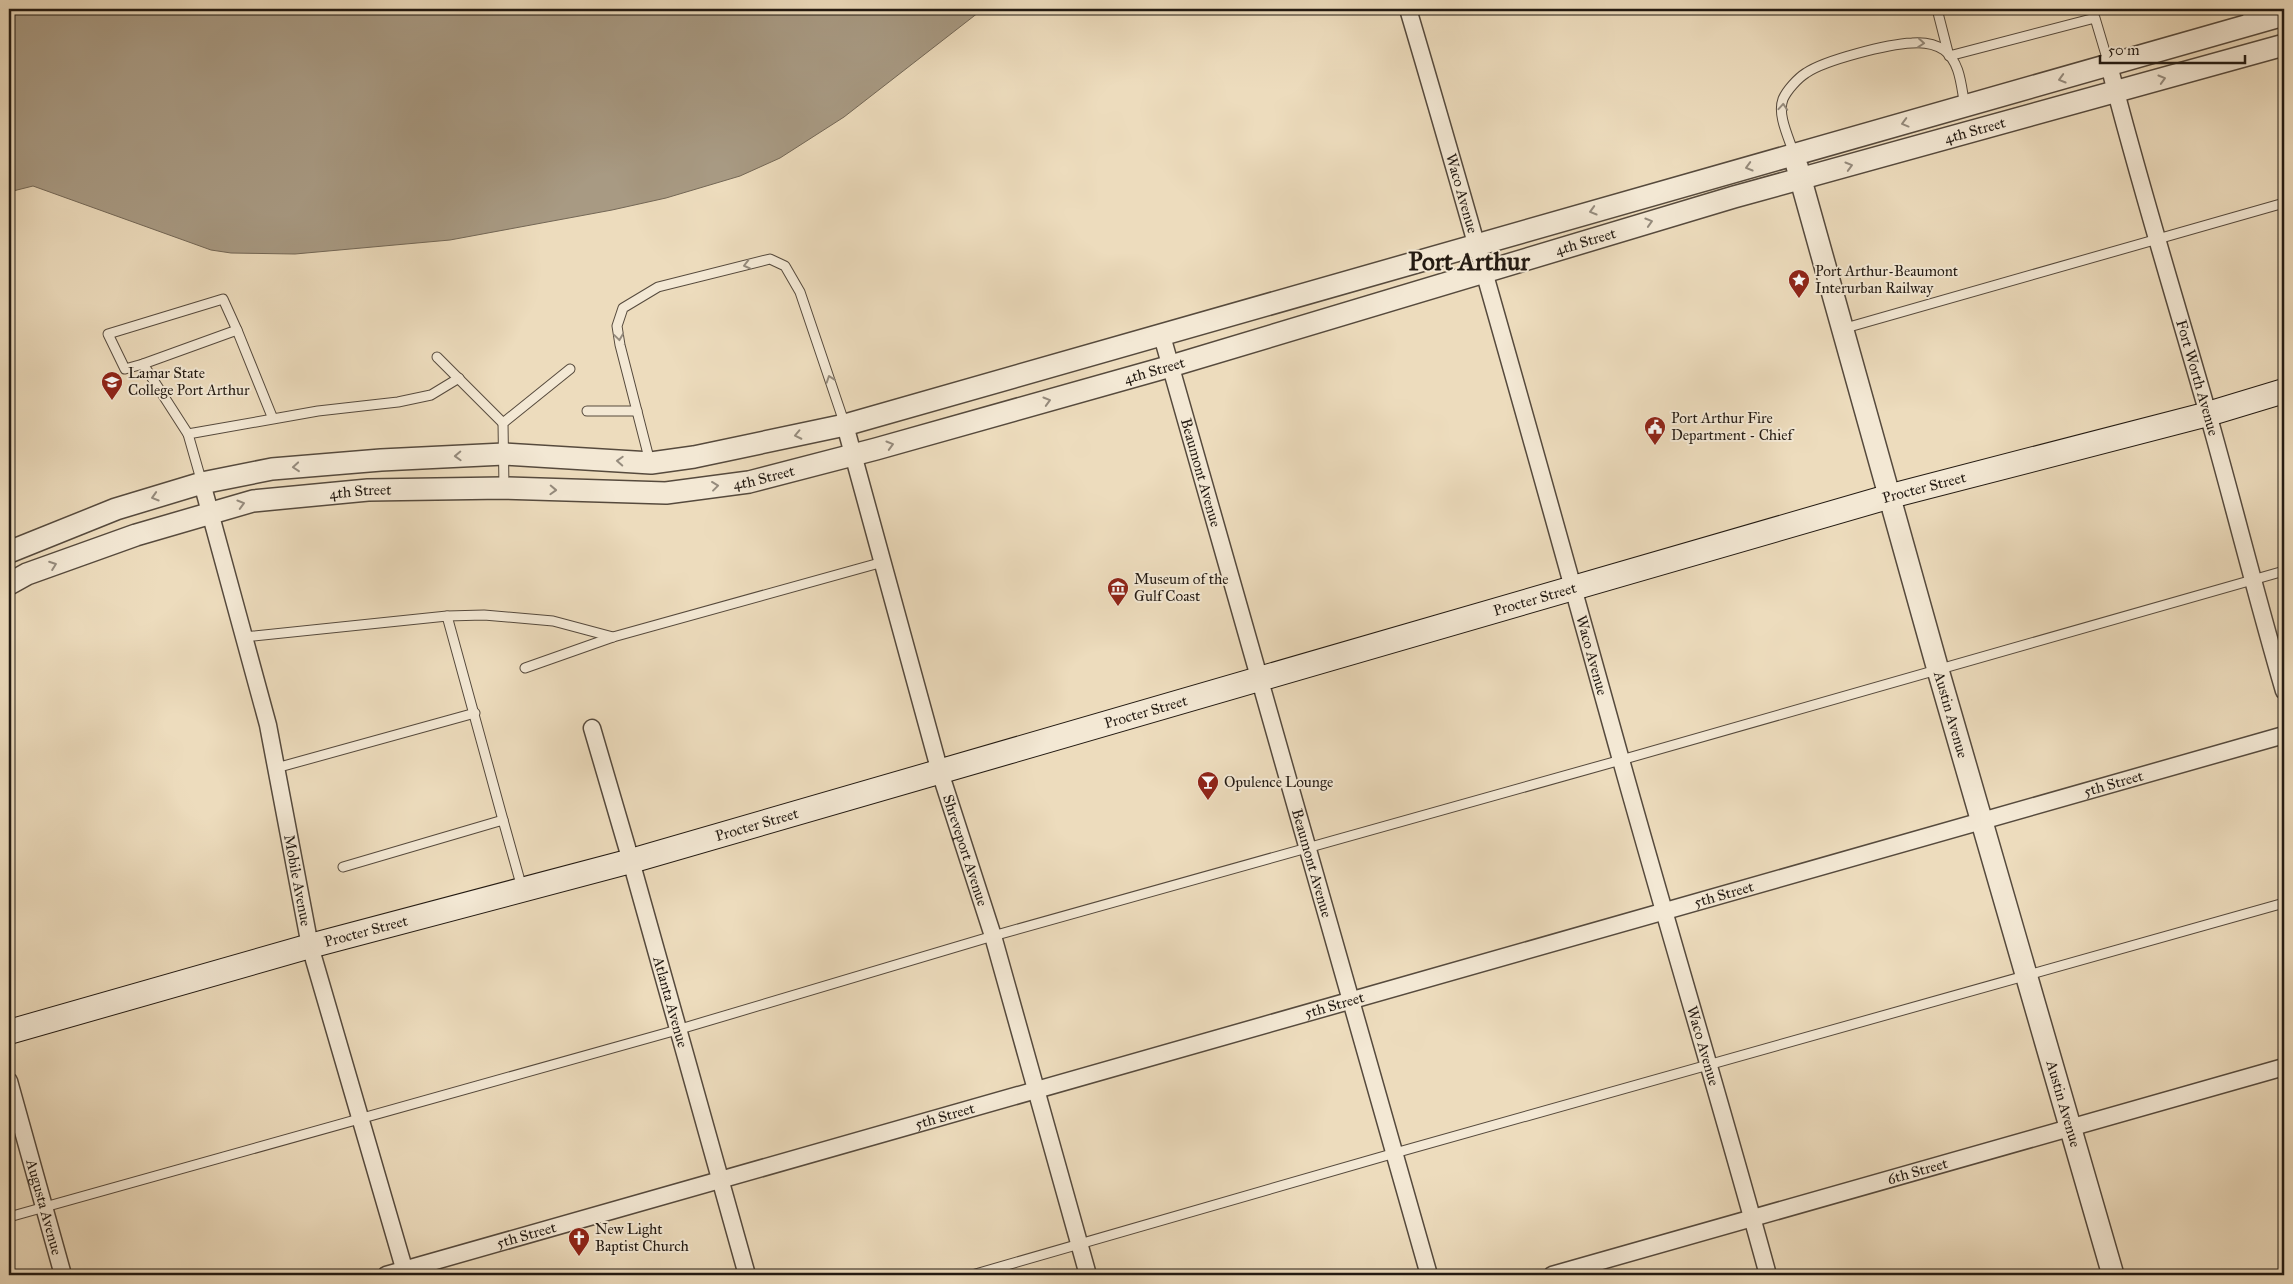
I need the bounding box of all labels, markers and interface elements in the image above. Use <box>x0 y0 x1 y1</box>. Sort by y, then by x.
scale bar <box>2100 32 2246 64</box>
one-way arrow <box>1917 38 1925 49</box>
text: 50 m <box>2108 41 2140 59</box>
one-way arrow <box>2058 73 2066 83</box>
one-way arrow <box>2158 74 2167 85</box>
one-way arrow <box>1777 103 1788 111</box>
street label: 4th Street <box>1942 113 2008 147</box>
one-way arrow <box>1901 117 1910 128</box>
street label: Waco Avenue <box>1442 151 1482 235</box>
one-way arrow <box>1745 161 1753 171</box>
one-way arrow <box>1844 162 1852 172</box>
one-way arrow <box>1589 206 1597 216</box>
one-way arrow <box>1645 218 1653 228</box>
street label: 4th Street <box>1553 224 1619 259</box>
district label: Port Arthur <box>1408 246 1530 277</box>
one-way arrow <box>742 259 751 270</box>
place label: Port Arthur-Beaumont Interurban Railway <box>1815 262 1959 297</box>
place icon: Port Arthur-Beaumont Interurban Railway <box>1787 268 1811 299</box>
street label: Fort Worth Avenue <box>2172 318 2223 438</box>
one-way arrow <box>613 333 623 342</box>
street label: 4th Street <box>1122 353 1188 388</box>
place label: Lamar State College Port Arthur <box>128 364 250 399</box>
school or university icon: Lamar State College Port Arthur <box>100 370 124 401</box>
one-way arrow <box>826 375 836 384</box>
one-way arrow <box>1042 396 1050 406</box>
place label: Port Arthur Fire Department - Chief <box>1671 409 1796 444</box>
public building icon: Port Arthur Fire Department - Chief <box>1643 415 1667 446</box>
street label: Beaumont Avenue <box>1177 416 1225 529</box>
one-way arrow <box>793 430 802 440</box>
one-way arrow <box>886 440 895 451</box>
one-way arrow <box>454 451 462 462</box>
one-way arrow <box>616 455 624 466</box>
one-way arrow <box>292 461 300 472</box>
street label: 4th Street <box>732 461 797 493</box>
street label: Procter Street <box>1880 468 1968 507</box>
street label: 4th Street <box>328 481 392 503</box>
one-way arrow <box>712 481 720 492</box>
one-way arrow <box>549 484 557 495</box>
one-way arrow <box>151 491 160 501</box>
one-way arrow <box>237 500 245 510</box>
one-way arrow <box>49 561 57 571</box>
place label: Museum of the Gulf Coast <box>1134 570 1229 605</box>
museum icon: Museum of the Gulf Coast <box>1106 576 1130 607</box>
street label: Procter Street <box>1491 578 1579 620</box>
street label: Waco Avenue <box>1572 613 1612 697</box>
street label: Austin Avenue <box>1930 668 1972 760</box>
street label: Procter Street <box>1102 691 1190 732</box>
street label: 5th Street <box>2082 766 2146 801</box>
bar icon: Opulence Lounge <box>1196 770 1220 801</box>
place label: Opulence Lounge <box>1224 773 1333 791</box>
street label: Shreveport Avenue <box>939 792 992 908</box>
street label: Procter Street <box>713 804 801 845</box>
street label: Beaumont Avenue <box>1288 807 1336 920</box>
street label: Mobile Avenue <box>280 833 315 928</box>
street label: 5th Street <box>1692 877 1756 911</box>
street label: Procter Street <box>322 911 410 951</box>
street label: Atlanta Avenue <box>649 953 692 1050</box>
street label: 5th Street <box>1302 988 1367 1022</box>
street label: Waco Avenue <box>1683 1004 1723 1088</box>
street label: Austin Avenue <box>2042 1058 2085 1149</box>
street label: 5th Street <box>913 1099 977 1133</box>
street label: 6th Street <box>1885 1154 1950 1188</box>
street label: Augusta Avenue <box>22 1156 66 1257</box>
street label: 5th Street <box>495 1218 559 1252</box>
place label: New Light Baptist Church <box>595 1220 690 1255</box>
church icon: New Light Baptist Church <box>567 1226 591 1257</box>

